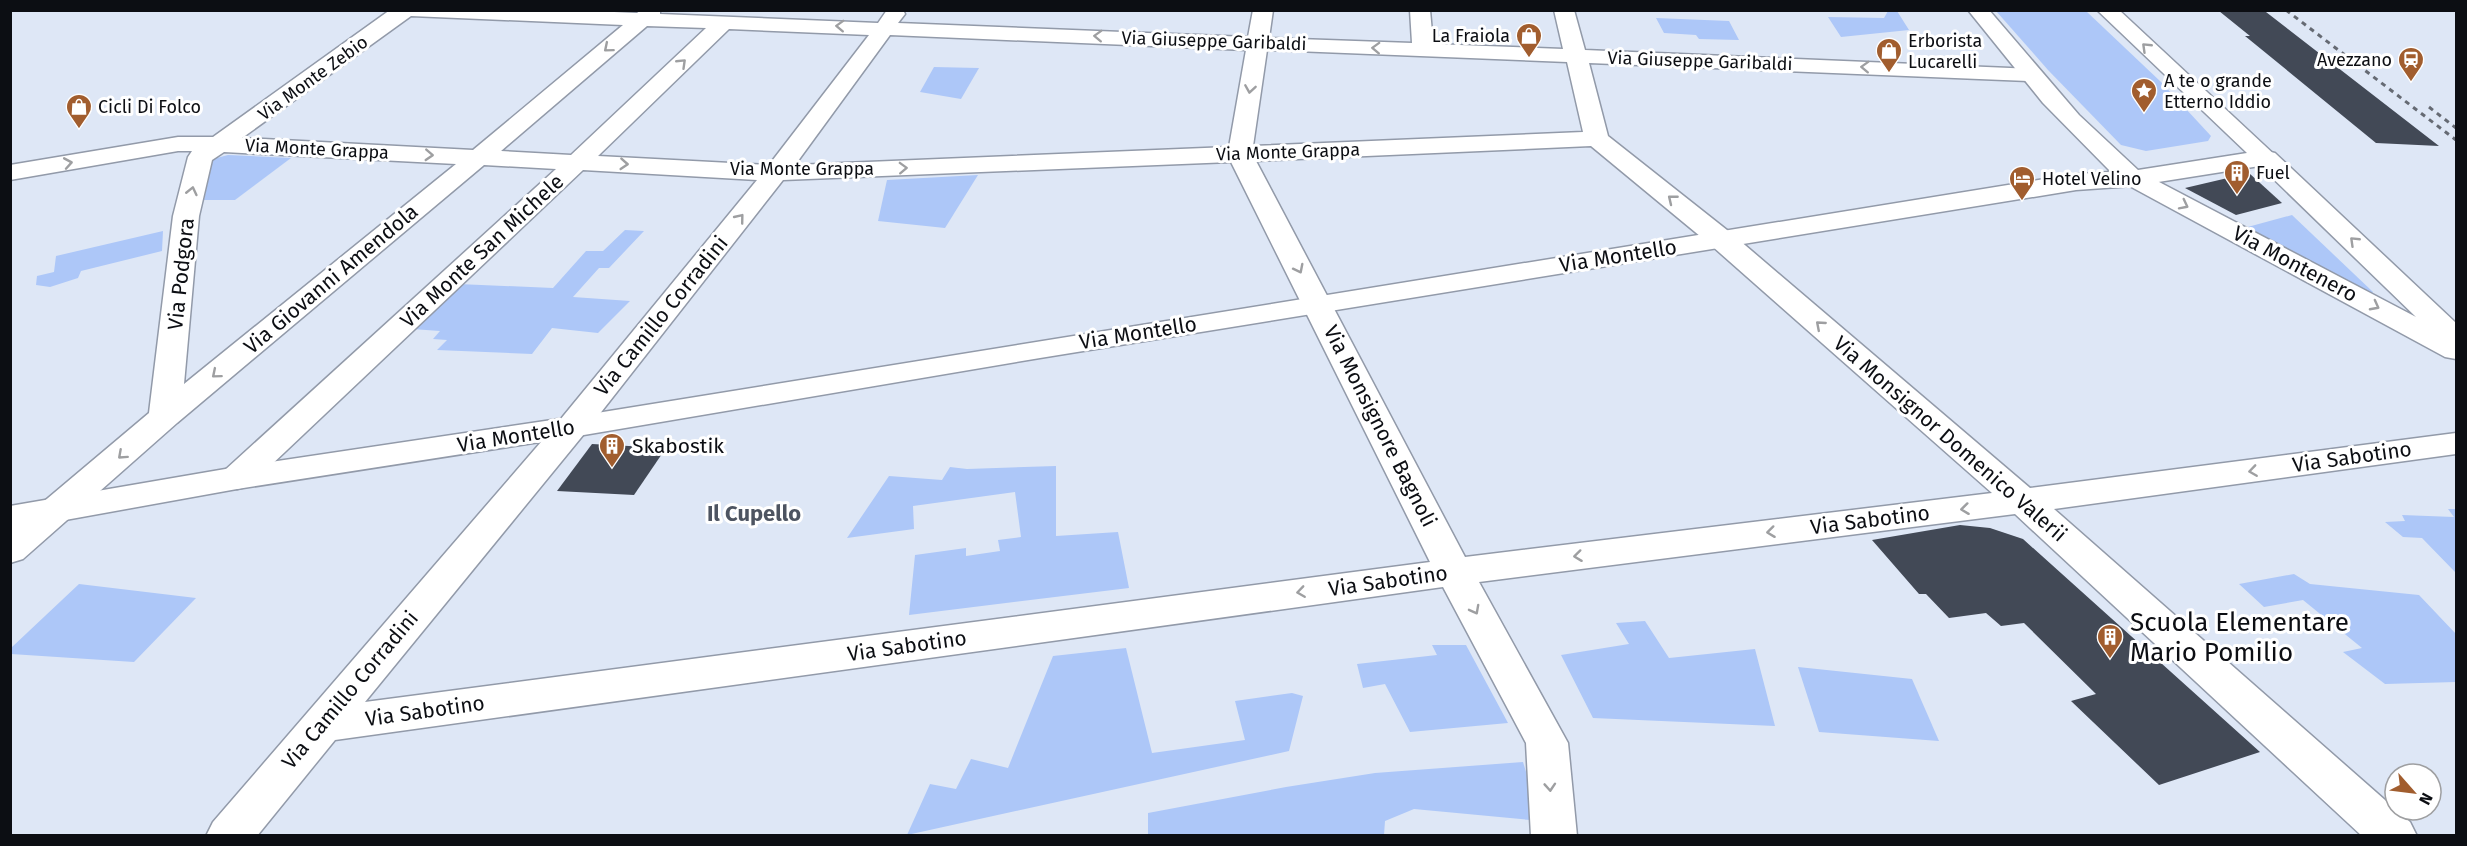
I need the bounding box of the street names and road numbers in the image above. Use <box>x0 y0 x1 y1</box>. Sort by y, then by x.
street label: Via Giuseppe Garibaldi <box>1121 27 1307 55</box>
street label: Via Monte Zebio <box>254 31 372 125</box>
street label: Via Giuseppe Garibaldi <box>1607 47 1793 75</box>
street label: Via Monte Grappa <box>245 134 389 164</box>
street label: Via Monte Grappa <box>1216 138 1360 166</box>
street label: Via Monte Grappa <box>730 158 874 180</box>
street label: Via Monte San Michele <box>395 168 569 334</box>
street label: Via Giovanni Amendola <box>239 198 423 360</box>
street label: Via Podgora <box>162 217 200 331</box>
street label: Via Montenero <box>2228 220 2362 308</box>
street label: Via Camillo Corradini <box>588 231 734 401</box>
street label: Via Montello <box>1557 234 1679 278</box>
street label: Via Montello <box>1077 311 1199 355</box>
street label: Via Monsignore Bagnoli <box>1318 321 1442 531</box>
street label: Via Monsignor Domenico Valerii <box>1828 331 2072 547</box>
street label: Via Montello <box>455 414 577 458</box>
street label: Via Sabotino <box>2291 436 2413 478</box>
street label: Via Sabotino <box>1809 500 1931 540</box>
street label: Via Sabotino <box>1327 560 1449 602</box>
street label: Via Camillo Corradini <box>276 606 424 774</box>
street label: Via Sabotino <box>846 625 968 667</box>
street label: Via Sabotino <box>364 690 486 732</box>

